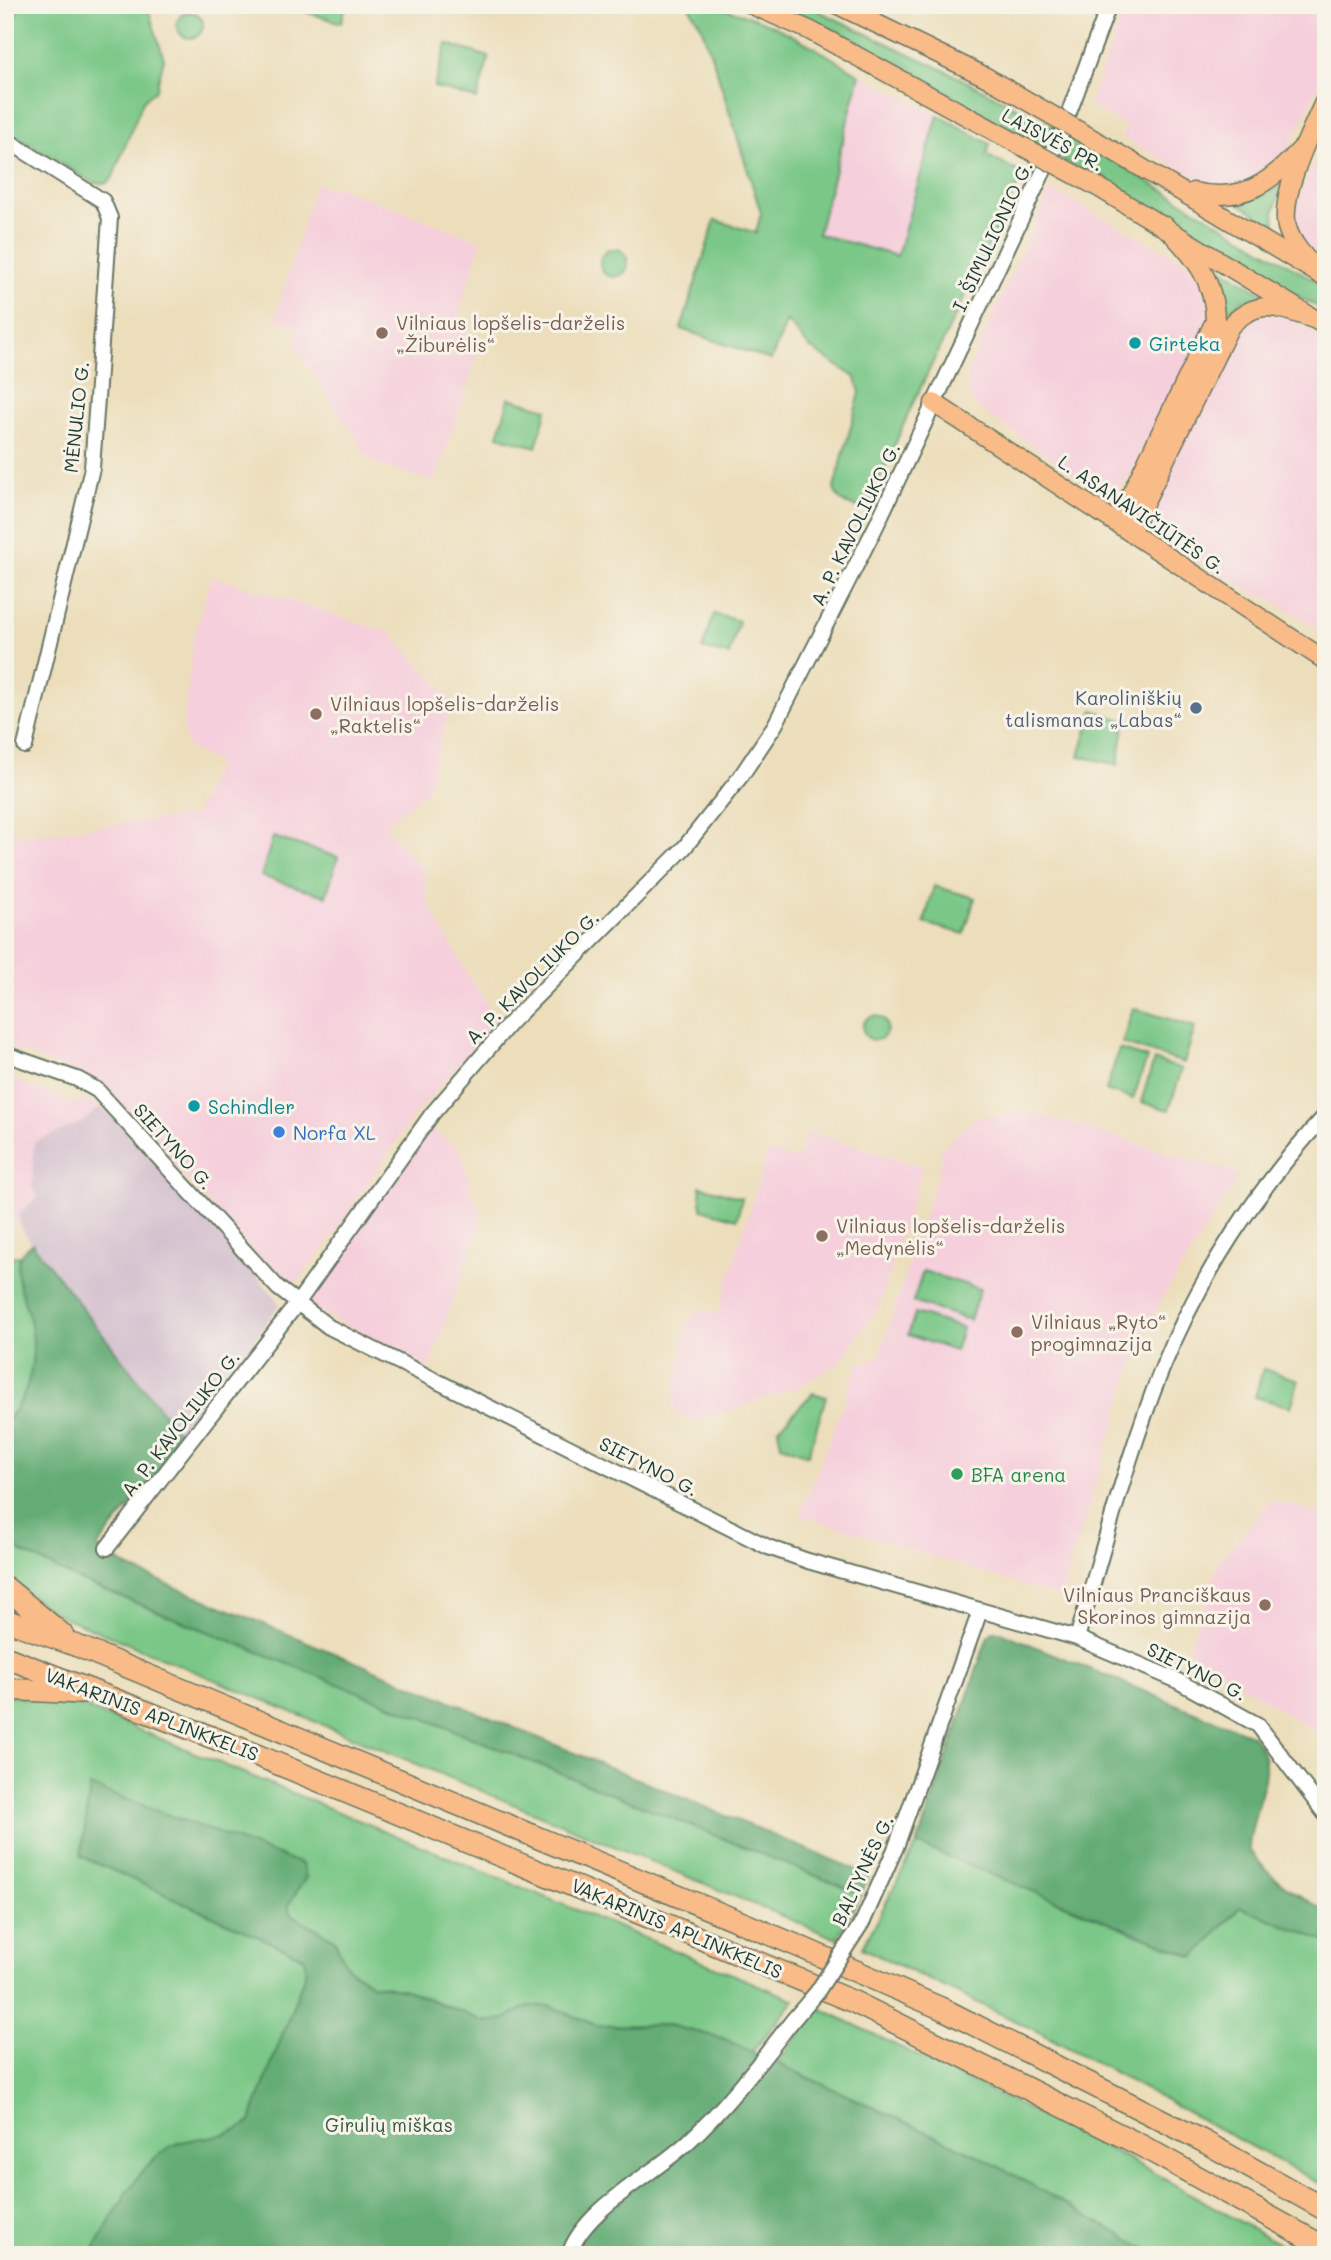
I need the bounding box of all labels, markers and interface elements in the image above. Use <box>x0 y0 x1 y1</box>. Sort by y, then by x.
street label: LAISVĖS PR. <box>998 102 1108 176</box>
street label: I. ŠIMULIONIO G. <box>946 157 1038 315</box>
place label: Vilniaus lopšelis-darželis „Žiburėlis“ <box>396 310 625 357</box>
marker: Vilniaus lopšelis-darželis „Žiburėlis“ <box>374 325 390 341</box>
place label: Girteka <box>1149 331 1220 356</box>
marker: Girteka <box>1127 335 1143 351</box>
street label: MĖNULIO G. <box>58 360 94 474</box>
street label: A. P. KAVOLIUKO G. <box>805 438 905 610</box>
street label: L. ASANAVIČIŪTĖS G. <box>1054 449 1230 579</box>
place label: Karoliniškių talismanas „Labas“ <box>1005 685 1182 732</box>
place label: Vilniaus lopšelis-darželis „Raktelis“ <box>330 691 559 738</box>
marker: Karoliniškių talismanas „Labas“ <box>1188 700 1204 716</box>
marker: Vilniaus lopšelis-darželis „Raktelis“ <box>308 706 324 722</box>
street label: A. P. KAVOLIUKO G. <box>460 905 604 1049</box>
place label: Schindler <box>208 1094 295 1119</box>
street label: SIETYNO G. <box>129 1098 219 1194</box>
marker: Schindler <box>186 1098 202 1114</box>
place label: Norfa XL <box>293 1120 376 1145</box>
marker: Norfa XL <box>271 1124 287 1140</box>
place label: Vilniaus lopšelis-darželis „Medynėlis“ <box>836 1213 1065 1260</box>
marker: Vilniaus lopšelis-darželis „Medynėlis“ <box>814 1228 830 1244</box>
place label: Vilniaus „Ryto“ progimnazija <box>1031 1309 1167 1356</box>
marker: Vilniaus „Ryto“ progimnazija <box>1009 1324 1025 1340</box>
street label: A. P. KAVOLIUKO G. <box>115 1345 245 1501</box>
street label: SIETYNO G. <box>595 1430 703 1502</box>
place label: BFA arena <box>971 1462 1066 1487</box>
marker: BFA arena <box>949 1466 965 1482</box>
place label: Vilniaus Pranciškaus Skorinos gimnazija <box>1063 1582 1251 1629</box>
marker: Vilniaus Pranciškaus Skorinos gimnazija <box>1257 1597 1273 1613</box>
street label: SIETYNO G. <box>1143 1636 1251 1706</box>
street label: VAKARINIS APLINKKELIS <box>42 1662 262 1766</box>
street label: BALTYNĖS G. <box>825 1811 899 1929</box>
street label: VAKARINIS APLINKKELIS <box>568 1872 786 1984</box>
park label: Girulių miškas <box>325 2112 453 2137</box>

